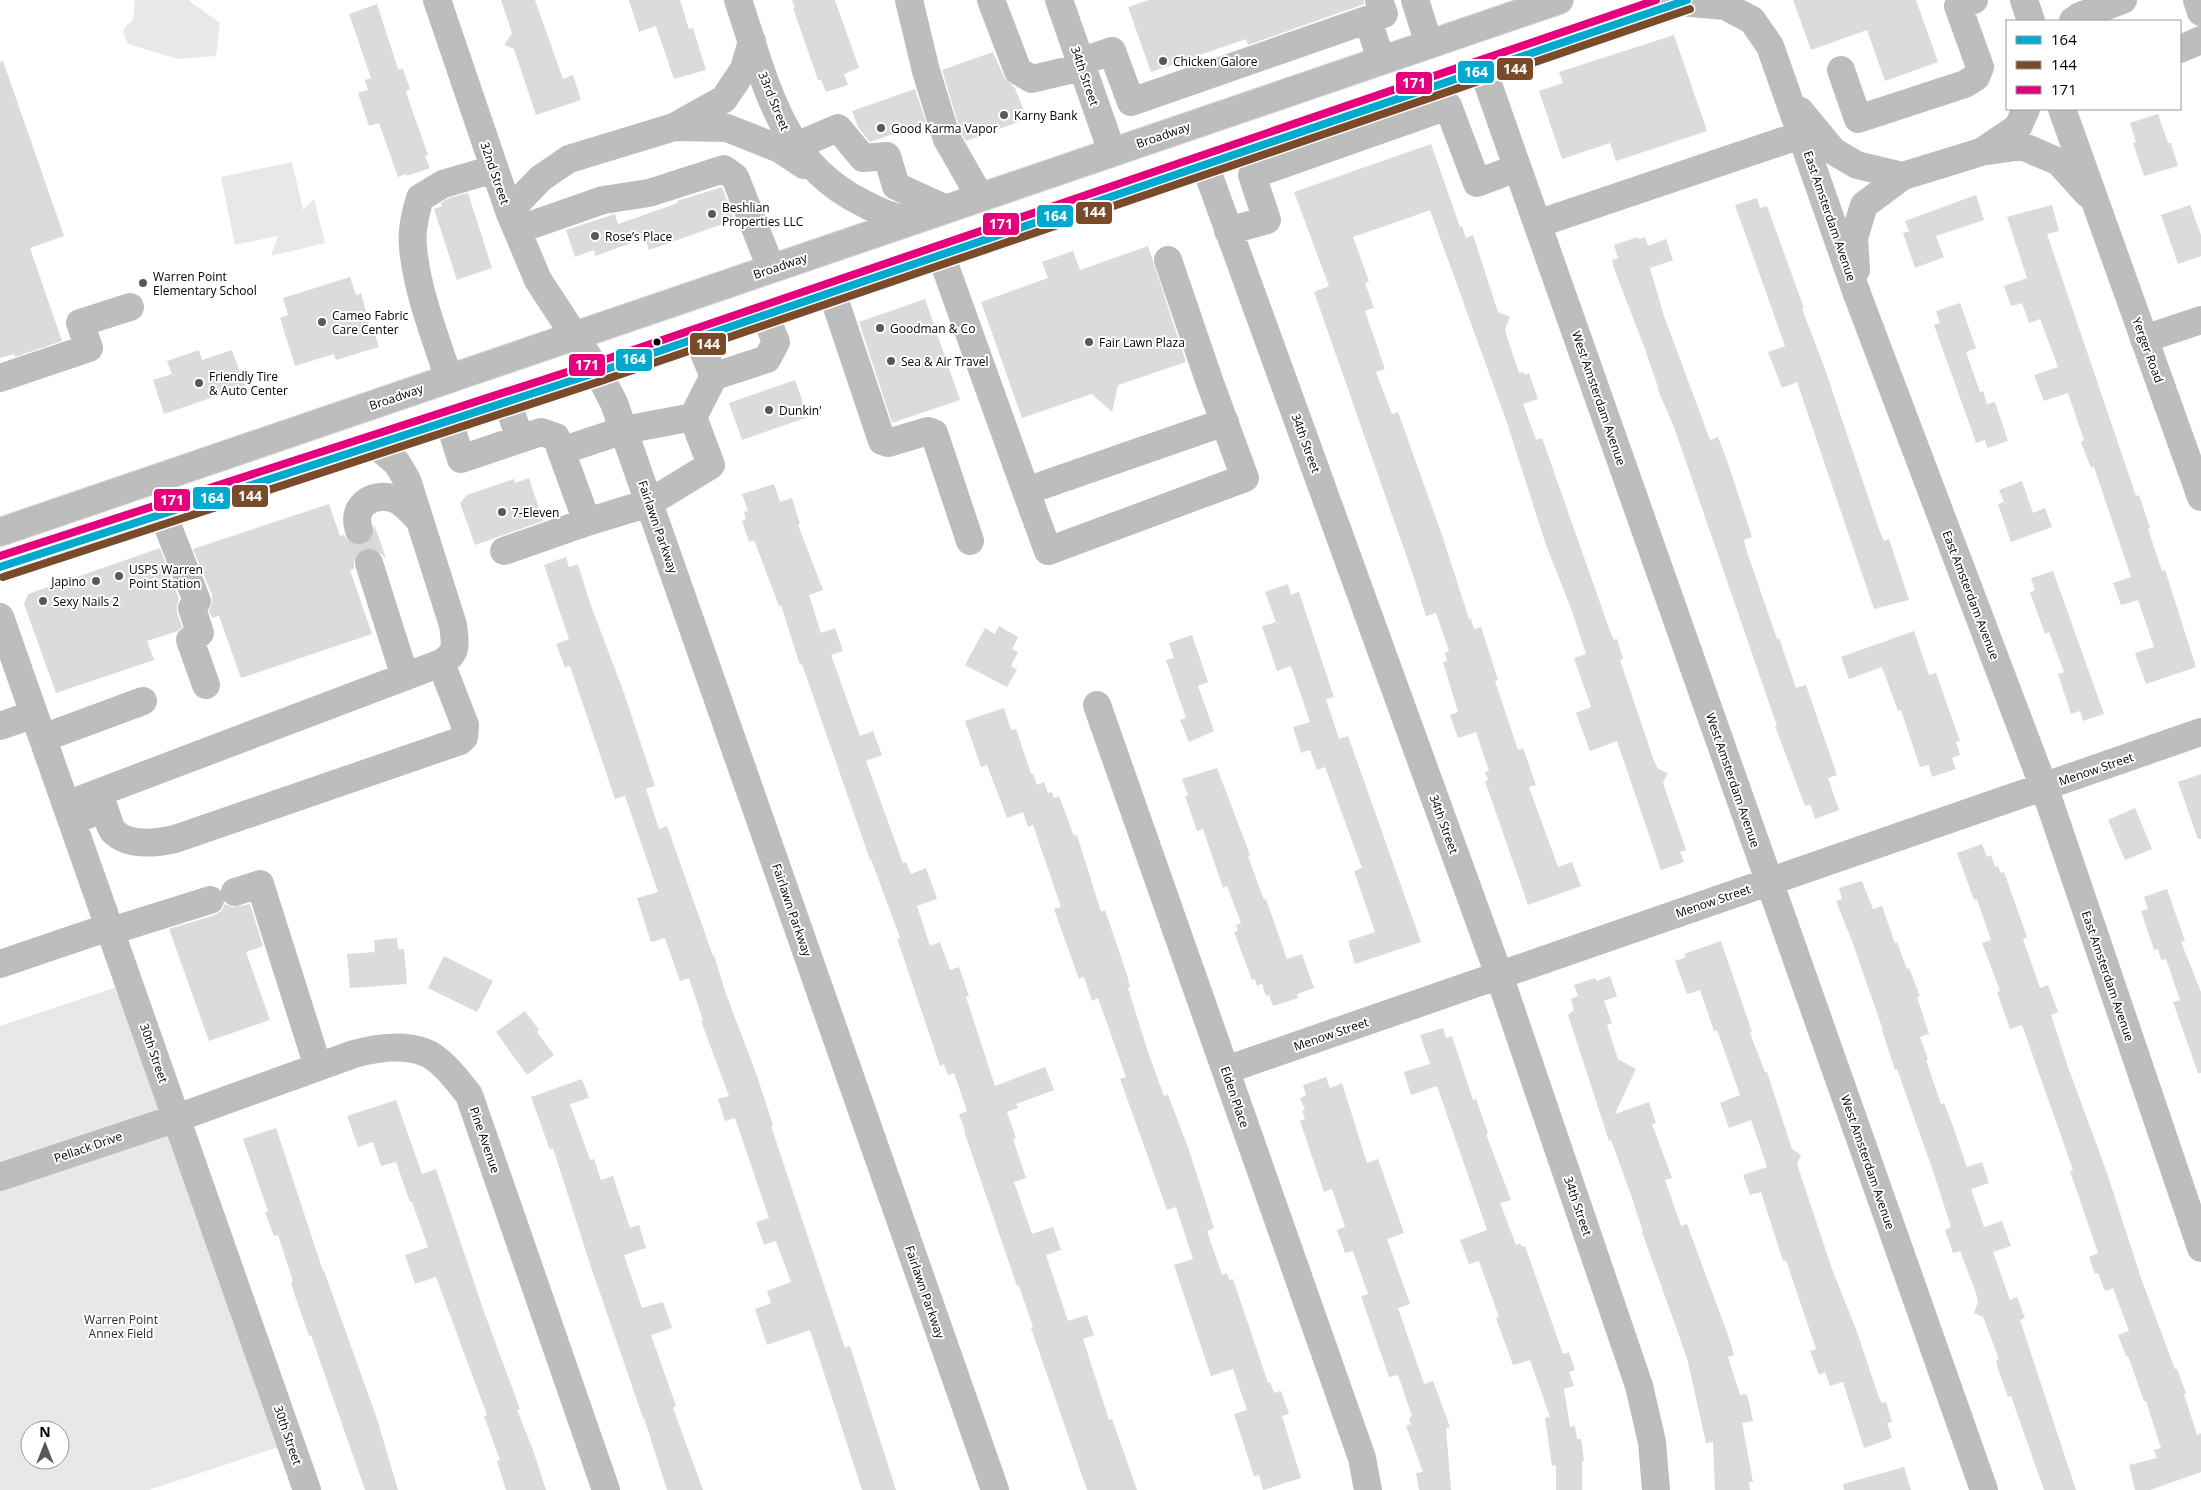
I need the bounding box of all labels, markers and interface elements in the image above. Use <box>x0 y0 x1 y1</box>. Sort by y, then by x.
legend <box>2006 20 2181 110</box>
text: 164 <box>2051 29 2077 49</box>
street label: 34th Street <box>1067 44 1103 108</box>
place label: Chicken Galore <box>1173 53 1258 70</box>
text: 144 <box>2051 54 2077 74</box>
marker: Chicken Galore <box>1157 55 1169 67</box>
line badge: 144 <box>1496 57 1534 81</box>
text: 144 <box>1503 59 1527 78</box>
line badge: 164 <box>1457 60 1495 84</box>
text: 164 <box>1464 62 1488 81</box>
street label: 33rd Street <box>754 69 794 133</box>
line badge: 171 <box>1395 71 1433 95</box>
text: 171 <box>1402 73 1426 92</box>
text: 171 <box>2051 79 2077 99</box>
place label: Karny Bank <box>1014 107 1078 124</box>
marker: Karny Bank <box>998 109 1010 121</box>
street label: Broadway <box>1134 118 1193 152</box>
place label: Good Karma Vapor <box>891 120 998 137</box>
marker: Good Karma Vapor <box>875 122 887 134</box>
street label: 32nd Street <box>476 139 514 207</box>
street label: East Amsterdam Avenue <box>1800 149 1860 284</box>
place label: Beshlian Properties LLC <box>722 199 804 230</box>
line badge: 144 <box>1075 201 1113 225</box>
text: 144 <box>1082 202 1106 221</box>
line badge: 164 <box>1036 204 1074 228</box>
text: 164 <box>1043 206 1067 225</box>
marker: Beshlian Properties LLC <box>706 208 718 220</box>
line badge: 171 <box>982 212 1020 236</box>
text: 171 <box>989 214 1013 233</box>
place label: Rose’s Place <box>605 228 673 245</box>
marker: Rose’s Place <box>589 230 601 242</box>
street label: Broadway <box>751 249 810 283</box>
place label: Warren Point Elementary School <box>153 268 257 299</box>
marker: Warren Point Elementary School <box>137 277 149 289</box>
place label: Cameo Fabric Care Center <box>332 307 409 338</box>
street label: Yerger Road <box>2128 315 2168 385</box>
marker: Cameo Fabric Care Center <box>316 316 328 328</box>
place label: Goodman & Co <box>890 320 975 337</box>
marker: Goodman & Co <box>874 322 886 334</box>
street label: West Amsterdam Avenue <box>1568 328 1630 468</box>
line badge: 144 <box>689 332 727 356</box>
text: 144 <box>696 334 720 353</box>
place label: Fair Lawn Plaza <box>1099 334 1185 351</box>
marker: Fair Lawn Plaza <box>1083 336 1095 348</box>
unlabelled marker <box>652 337 662 347</box>
line badge: 164 <box>615 348 653 372</box>
text: 164 <box>622 349 646 368</box>
line badge: 171 <box>568 353 606 377</box>
place label: Sea & Air Travel <box>901 353 989 370</box>
text: 171 <box>575 355 599 374</box>
marker: Sea & Air Travel <box>885 355 897 367</box>
place label: Friendly Tire & Auto Center <box>209 368 288 399</box>
marker: Friendly Tire & Auto Center <box>193 377 205 389</box>
street label: Broadway <box>367 380 426 414</box>
place label: Dunkin' <box>779 402 822 419</box>
marker: Dunkin' <box>763 404 775 416</box>
street label: 34th Street <box>1287 411 1325 475</box>
street label: Fairlawn Parkway <box>634 478 682 577</box>
line badge: 144 <box>231 484 269 508</box>
line badge: 164 <box>192 486 231 510</box>
text: 144 <box>238 486 262 505</box>
line badge: 171 <box>153 488 191 512</box>
text: 164 <box>200 488 224 507</box>
text: 171 <box>160 490 184 509</box>
place label: 7-Eleven <box>512 504 559 521</box>
marker: 7-Eleven <box>496 506 508 518</box>
street label: East Amsterdam Avenue <box>1939 528 2004 662</box>
place label: USPS Warren Point Station <box>129 561 203 592</box>
marker: USPS Warren Point Station <box>113 570 125 582</box>
place label: Japino <box>50 573 86 590</box>
marker: Japino <box>90 575 102 587</box>
place label: Sexy Nails 2 <box>53 593 119 610</box>
marker: Sexy Nails 2 <box>37 595 49 607</box>
street label: West Amsterdam Avenue <box>1702 710 1764 850</box>
street label: Menow Street <box>2056 748 2136 790</box>
street label: 34th Street <box>1425 792 1463 856</box>
street label: Fairlawn Parkway <box>768 861 816 960</box>
street label: Menow Street <box>1673 880 1753 922</box>
street label: East Amsterdam Avenue <box>2078 909 2138 1044</box>
street label: Menow Street <box>1291 1013 1371 1055</box>
street label: 30th Street <box>136 1021 172 1085</box>
street label: Elden Place <box>1217 1064 1253 1130</box>
street label: West Amsterdam Avenue <box>1837 1092 1899 1232</box>
street label: Pine Avenue <box>466 1104 504 1176</box>
street label: Pellack Drive <box>52 1127 125 1167</box>
street label: 34th Street <box>1560 1174 1596 1238</box>
street label: Fairlawn Parkway <box>901 1243 949 1342</box>
park label: Warren Point Annex Field <box>84 1311 158 1342</box>
street label: 30th Street <box>270 1403 306 1467</box>
north arrow <box>20 1420 70 1470</box>
text: N <box>39 1422 51 1441</box>

